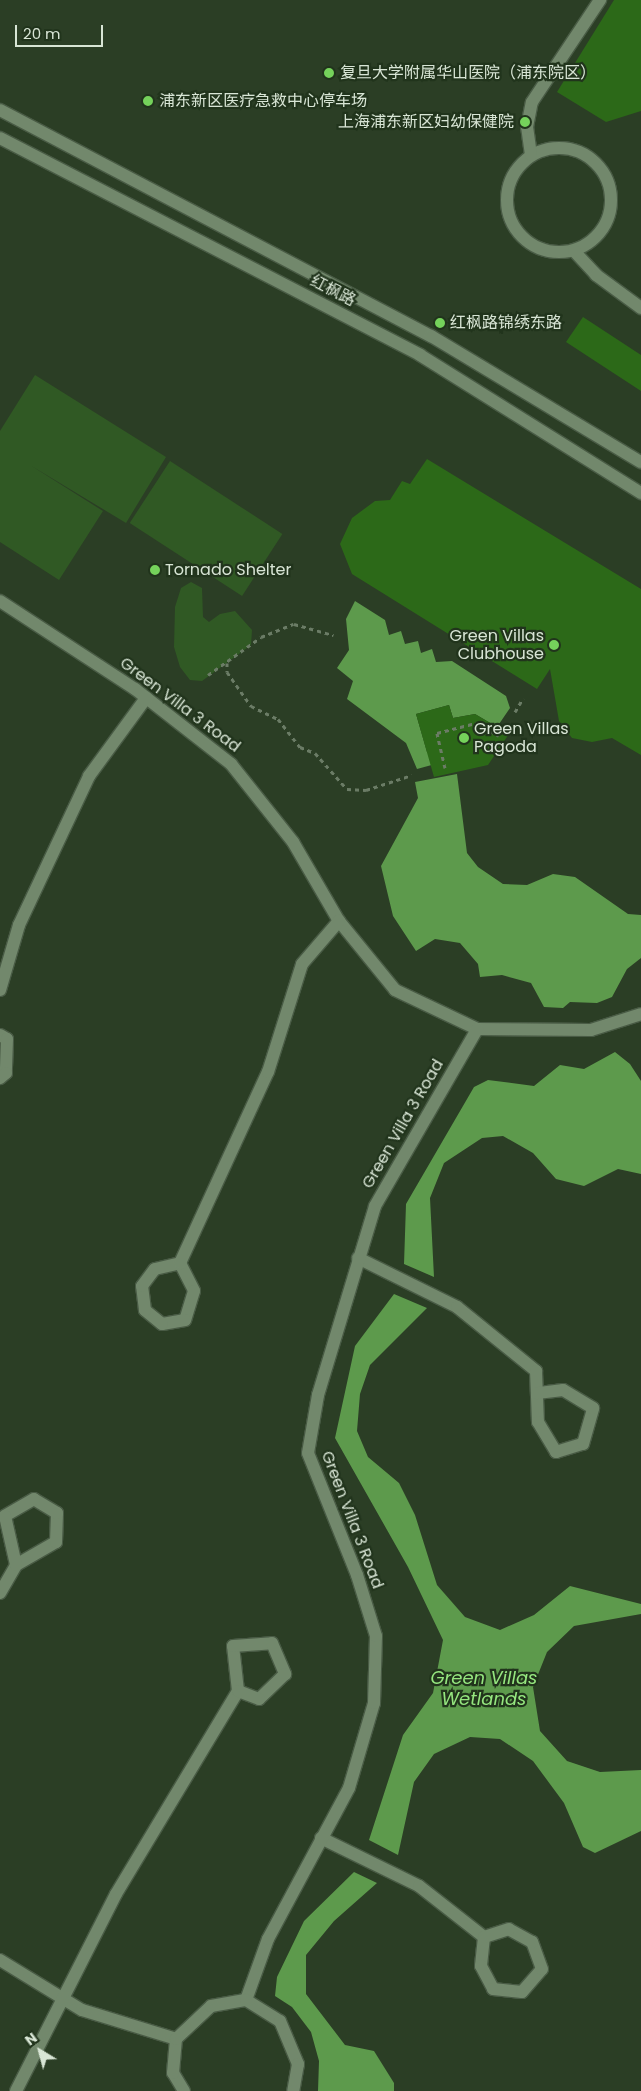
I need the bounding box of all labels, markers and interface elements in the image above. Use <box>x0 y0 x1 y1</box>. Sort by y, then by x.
scale bar <box>18 15 105 47</box>
text: 20 m <box>23 23 61 44</box>
place label: 复旦大学附属华山医院（浦东院区） <box>340 63 596 83</box>
marker: 复旦大学附属华山医院（浦东院区） <box>322 66 336 80</box>
place label: 浦东新区医疗急救中心停车场 <box>159 91 367 111</box>
marker: 浦东新区医疗急救中心停车场 <box>141 94 155 108</box>
place label: 上海浦东新区妇幼保健院 <box>338 112 514 132</box>
marker: 上海浦东新区妇幼保健院 <box>518 115 532 129</box>
street label: 红枫路 <box>307 272 359 310</box>
place label: 红枫路锦绣东路 <box>450 313 562 333</box>
marker: 红枫路锦绣东路 <box>434 317 446 329</box>
place label: Tornado Shelter <box>165 560 291 580</box>
marker: Tornado Shelter <box>149 564 161 576</box>
place label: Green Villas Clubhouse <box>449 626 544 664</box>
marker: Green Villas Clubhouse <box>548 639 560 651</box>
street label: Green Villa 3 Road <box>116 653 244 757</box>
place label: Green Villas Pagoda <box>474 719 569 757</box>
marker: Green Villas Pagoda <box>458 732 470 744</box>
street label: Green Villa 3 Road <box>358 1056 448 1192</box>
street label: Green Villa 3 Road <box>317 1449 387 1591</box>
water label: Green Villas Wetlands <box>431 1668 537 1710</box>
north arrow <box>15 2026 65 2076</box>
text: N <box>21 2028 41 2050</box>

